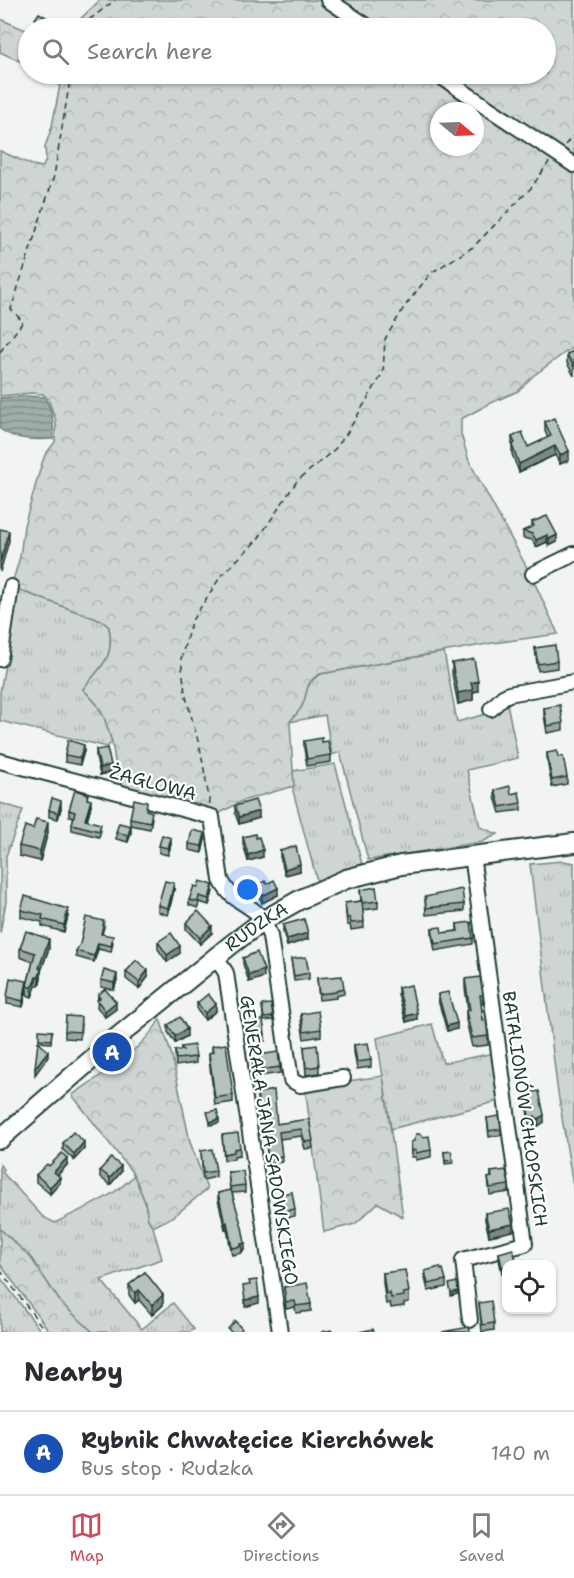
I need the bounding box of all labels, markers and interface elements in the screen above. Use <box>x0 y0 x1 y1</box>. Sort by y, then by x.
search box <box>18 18 556 84</box>
icon: search <box>39 35 72 68</box>
text: Search here <box>87 37 213 66</box>
north arrow <box>430 102 484 156</box>
street label: ŻAGLOWA <box>107 760 199 806</box>
your location <box>233 875 262 904</box>
street label: RUDZKA <box>220 897 292 957</box>
street label: BATALIONÓW CHŁOPSKICH <box>497 990 553 1228</box>
street label: GENERAŁA JANA SADOWSKIEGO <box>234 993 304 1287</box>
pin: A <box>92 1030 132 1074</box>
map controls <box>502 1260 556 1314</box>
button: locate <box>502 1260 556 1314</box>
text: Nearby <box>24 1354 123 1389</box>
text: Rybnik Chwałęcice Kierchówek <box>81 1426 434 1455</box>
text: A <box>36 1440 51 1466</box>
text: 140 m <box>491 1440 550 1466</box>
text: Bus stop · Rudzka <box>81 1455 253 1481</box>
tab: Map <box>70 1509 104 1566</box>
tab: Directions <box>243 1509 320 1566</box>
tab: Saved <box>459 1509 504 1566</box>

